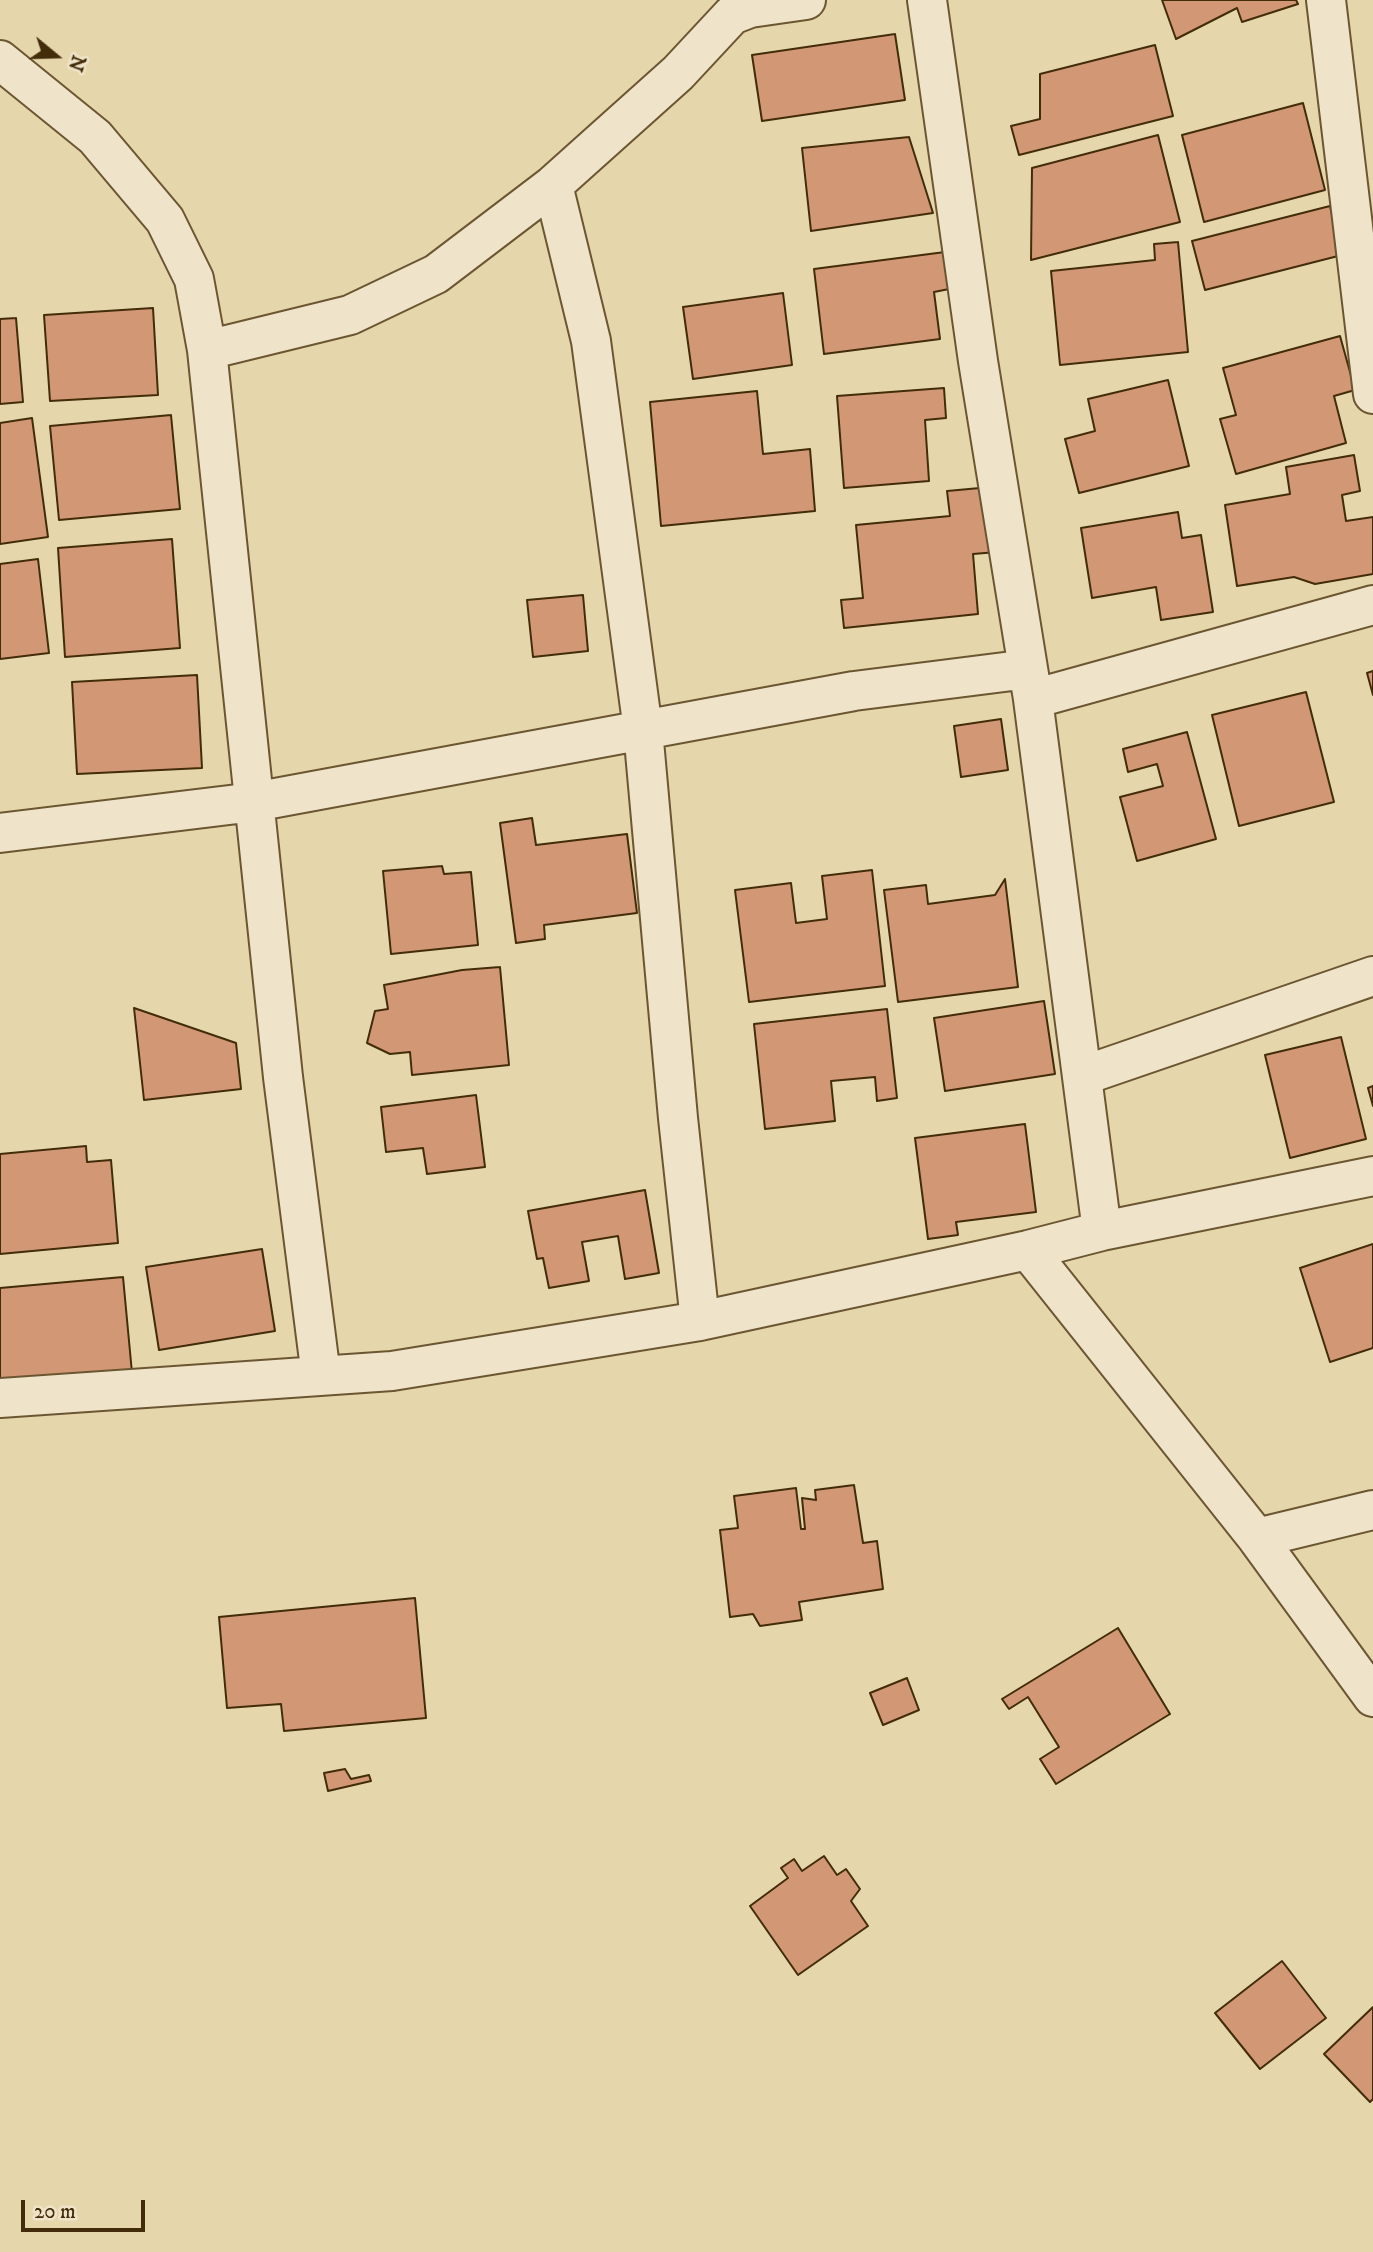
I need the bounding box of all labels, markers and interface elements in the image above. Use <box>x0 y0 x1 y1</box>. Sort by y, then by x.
north arrow <box>21 21 91 91</box>
text: N <box>63 52 90 74</box>
scale bar <box>24 2186 149 2230</box>
text: 20 m <box>34 2199 76 2225</box>

